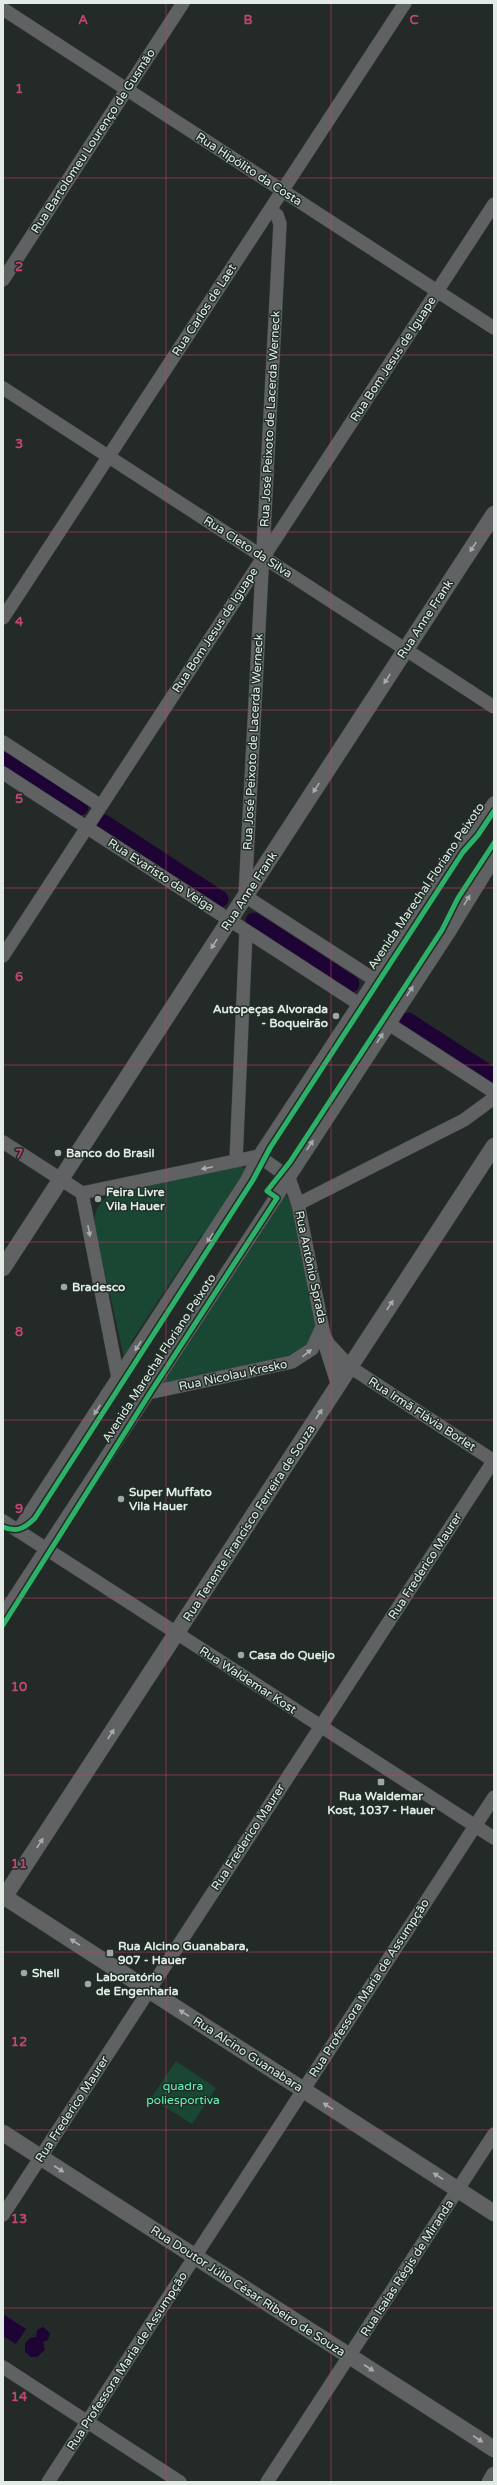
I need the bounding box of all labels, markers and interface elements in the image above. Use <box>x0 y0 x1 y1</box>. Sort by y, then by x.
text: A <box>78 12 88 28</box>
text: B <box>243 12 253 28</box>
text: C <box>409 12 419 28</box>
street label: Rua Bartolomeu Lourenço de Gusmão <box>28 46 158 236</box>
text: 1 <box>15 81 23 97</box>
street label: Rua Hipólito da Costa <box>193 130 305 208</box>
text: 2 <box>15 259 23 275</box>
street label: Rua Carlos de Laet <box>169 261 239 359</box>
street label: Rua Bom Jesus de Iguape <box>347 294 439 424</box>
street label: Rua José Peixoto de Lacerda Werneck <box>257 310 283 528</box>
text: 3 <box>15 436 23 452</box>
street label: Rua Cleto da Silva <box>201 513 295 581</box>
one-way arrow <box>469 541 477 552</box>
street label: Rua Bom Jesus de Iguape <box>169 565 261 695</box>
street label: Rua Anne Frank <box>394 577 456 661</box>
text: 4 <box>15 614 24 630</box>
street label: Rua José Peixoto de Lacerda Werneck <box>240 633 266 851</box>
one-way arrow <box>383 673 390 685</box>
one-way arrow <box>312 782 319 794</box>
text: 5 <box>15 791 23 807</box>
street label: Avenida Marechal Floriano Peixoto <box>365 800 487 972</box>
street label: Rua Evaristo da Veiga <box>105 835 217 915</box>
street label: Rua Anne Frank <box>218 849 280 933</box>
one-way arrow <box>464 894 471 906</box>
one-way arrow <box>210 939 218 949</box>
text: 6 <box>15 969 23 985</box>
one-way arrow <box>407 985 414 997</box>
place label: Autopeças Alvorada - Boqueirão <box>213 1002 328 1031</box>
marker: Autopeças Alvorada - Boqueirão <box>331 1011 341 1021</box>
one-way arrow <box>376 1033 384 1043</box>
one-way arrow <box>306 1140 314 1150</box>
text: 7 <box>15 1146 23 1162</box>
place label: Banco do Brasil <box>66 1146 154 1160</box>
marker: Banco do Brasil <box>53 1148 63 1158</box>
one-way arrow <box>201 1165 213 1171</box>
place label: Feira Livre Vila Hauer <box>106 1185 165 1213</box>
marker: Feira Livre Vila Hauer <box>93 1194 103 1204</box>
street label: Rua Antônio Sprada <box>292 1209 330 1325</box>
one-way arrow <box>87 1225 93 1238</box>
one-way arrow <box>206 1233 214 1243</box>
street label: Avenida Marechal Floriano Peixoto <box>99 1271 219 1445</box>
place label: Bradesco <box>72 1280 125 1294</box>
marker: Bradesco <box>59 1282 69 1292</box>
one-way arrow <box>386 1300 394 1311</box>
text: 8 <box>15 1324 23 1340</box>
one-way arrow <box>135 1341 142 1352</box>
one-way arrow <box>301 1349 312 1357</box>
street label: Rua Nicolau Kresko <box>177 1357 289 1393</box>
street label: Rua Irmã Flávia Borlet <box>366 1374 479 1454</box>
one-way arrow <box>93 1404 100 1416</box>
one-way arrow <box>315 1409 323 1419</box>
street label: Rua Tenente Francisco Ferreira de Souza <box>180 1422 318 1624</box>
place label: Super Muffato Vila Hauer <box>129 1485 212 1513</box>
marker: Super Muffato Vila Hauer <box>116 1494 126 1504</box>
text: 9 <box>15 1501 23 1517</box>
street label: Rua Frederico Maurer <box>385 1510 465 1622</box>
street label: Rua Waldemar Kost <box>197 1643 299 1717</box>
place label: Casa do Queijo <box>249 1648 335 1663</box>
marker: Casa do Queijo <box>236 1650 246 1660</box>
text: 10 <box>11 1679 27 1695</box>
one-way arrow <box>107 1728 114 1740</box>
marker: Rua Waldemar Kost, 1037 - Hauer <box>376 1777 386 1787</box>
street label: Rua Frederico Maurer <box>208 1781 288 1893</box>
place label: Rua Waldemar Kost, 1037 - Hauer <box>327 1789 435 1817</box>
one-way arrow <box>36 1837 43 1849</box>
text: 11 <box>11 1856 27 1872</box>
street label: Rua Professora Maria de Assumpção <box>306 1896 432 2080</box>
one-way arrow <box>69 1938 80 1946</box>
place label: Rua Alcino Guanabara, 907 - Hauer <box>118 1939 249 1967</box>
marker: Rua Alcino Guanabara, 907 - Hauer <box>105 1948 115 1958</box>
place label: Shell <box>32 1966 59 1980</box>
marker: Shell <box>19 1968 29 1978</box>
place label: Laboratório de Engenharia <box>96 1970 179 1999</box>
marker: Laboratório de Engenharia <box>83 1979 93 1989</box>
one-way arrow <box>179 2009 189 2017</box>
street label: Rua Alcino Guanabara <box>191 2013 305 2095</box>
text: 12 <box>11 2034 27 2050</box>
street label: Rua Frederico Maurer <box>32 2053 112 2165</box>
park label: quadra poliesportiva <box>146 2079 220 2107</box>
one-way arrow <box>323 2102 334 2110</box>
one-way arrow <box>54 2165 64 2173</box>
one-way arrow <box>432 2173 444 2180</box>
street label: Rua Isaías Régis de Miranda <box>358 2197 456 2339</box>
text: 13 <box>11 2211 27 2227</box>
street label: Rua Doutor Júlio César Ribeiro de Souza <box>148 2223 348 2359</box>
street label: Rua Professora Maria de Assumpção <box>64 2269 190 2453</box>
one-way arrow <box>363 2365 374 2372</box>
text: 14 <box>11 2389 28 2405</box>
one-way arrow <box>473 2435 483 2443</box>

